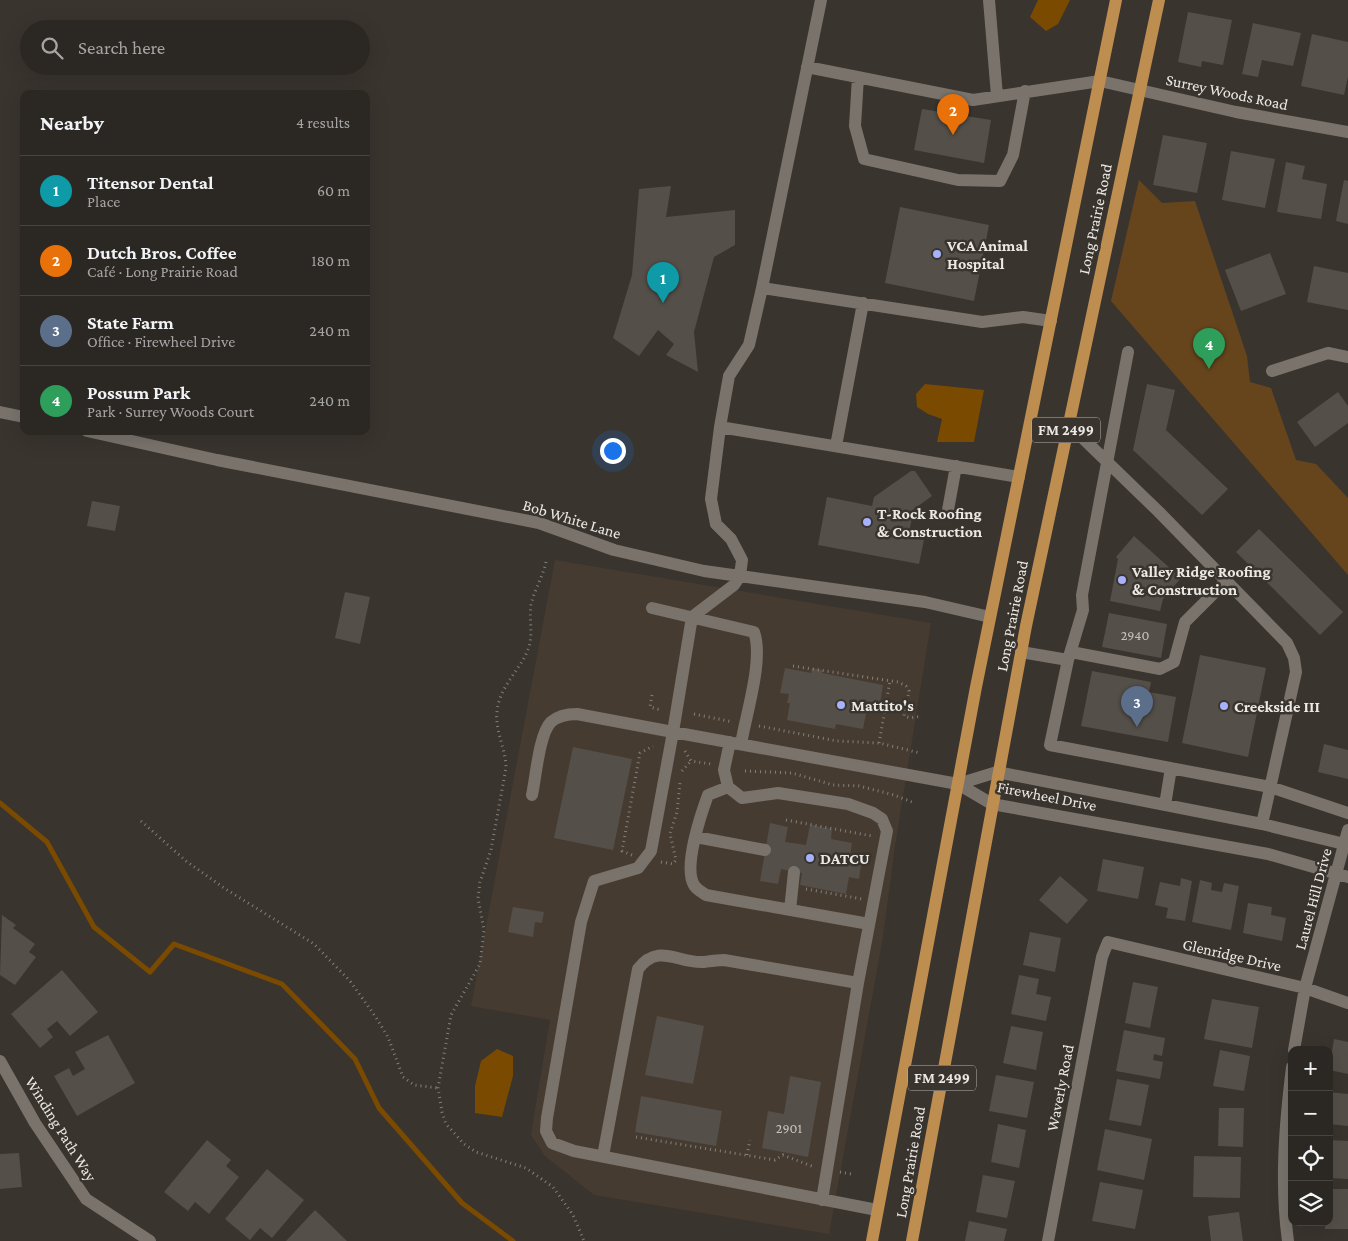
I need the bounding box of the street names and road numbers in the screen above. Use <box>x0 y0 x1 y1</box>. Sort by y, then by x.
street label: Surrey Woods Road <box>1164 71 1290 114</box>
street label: Long Prairie Road <box>1075 162 1116 276</box>
road number: FM 2499 <box>1032 418 1100 442</box>
street label: Bob White Lane <box>521 496 623 542</box>
street label: Long Prairie Road <box>993 559 1032 673</box>
street label: Firewheel Drive <box>996 778 1098 814</box>
street label: Laurel Hill Drive <box>1291 846 1335 952</box>
street label: Glenridge Drive <box>1181 935 1283 976</box>
street label: Waverly Road <box>1043 1043 1078 1133</box>
road number: FM 2499 <box>908 1066 976 1090</box>
street label: Winding Path Way <box>21 1074 100 1185</box>
street label: Long Prairie Road <box>892 1105 929 1219</box>

